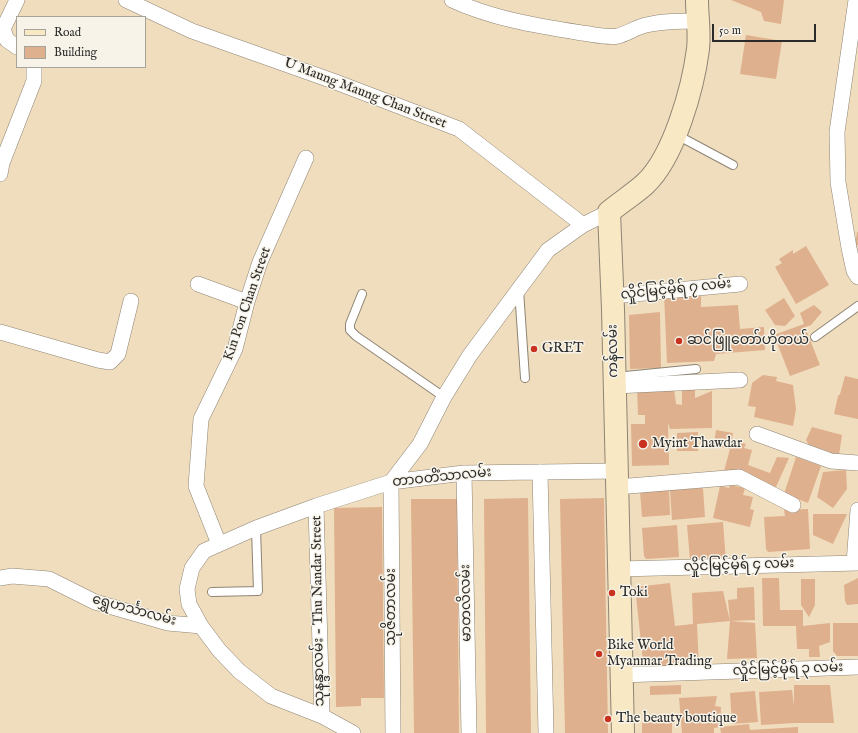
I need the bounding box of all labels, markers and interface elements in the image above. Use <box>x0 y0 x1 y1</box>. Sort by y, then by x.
legend <box>16 16 146 68</box>
scale bar <box>714 16 818 42</box>
text: 50 m <box>719 23 741 38</box>
text: Road <box>54 25 81 40</box>
text: Building <box>54 45 97 60</box>
street label: U Maung Maung Chan Street <box>281 55 449 133</box>
street label: Kin Pon Chan Street <box>221 245 275 363</box>
street label: လှိုင်မြင့်မိုရ် ၇ လမ်း <box>620 276 732 304</box>
street label: ကန်လမ်း <box>605 324 623 378</box>
place label: ဆင်ဖြူတော်ဟိုတယ် <box>687 333 809 349</box>
marker: ဆင်ဖြူတော်ဟိုတယ် <box>674 336 684 346</box>
place label: GRET <box>542 341 584 357</box>
marker: GRET <box>529 344 539 354</box>
place label: Myint Thawdar <box>652 436 742 452</box>
marker: Myint Thawdar <box>637 438 649 450</box>
street label: တာဝတိံသာလမ်း <box>392 464 492 492</box>
street label: သုနန္ဒာလမ်း - Thu Nandar Street <box>309 515 329 707</box>
street label: လှိုင်မြင့်မိုရ် ၄ လမ်း <box>683 556 795 576</box>
street label: မာတလိလမ်း <box>458 564 476 642</box>
street label: သုဇိတာလမ်း <box>384 568 400 646</box>
place label: Toki <box>620 585 648 601</box>
marker: Toki <box>607 588 617 598</box>
street label: ရွှေဟင်္သာလမ်း <box>90 592 178 630</box>
place label: Bike World Myanmar Trading <box>607 638 712 670</box>
marker: Bike World Myanmar Trading <box>594 649 604 659</box>
street label: လှိုင်မြင့်မိုရ် ၃ လမ်း <box>732 660 844 680</box>
place label: The beauty boutique <box>616 711 736 727</box>
marker: The beauty boutique <box>603 714 613 724</box>

